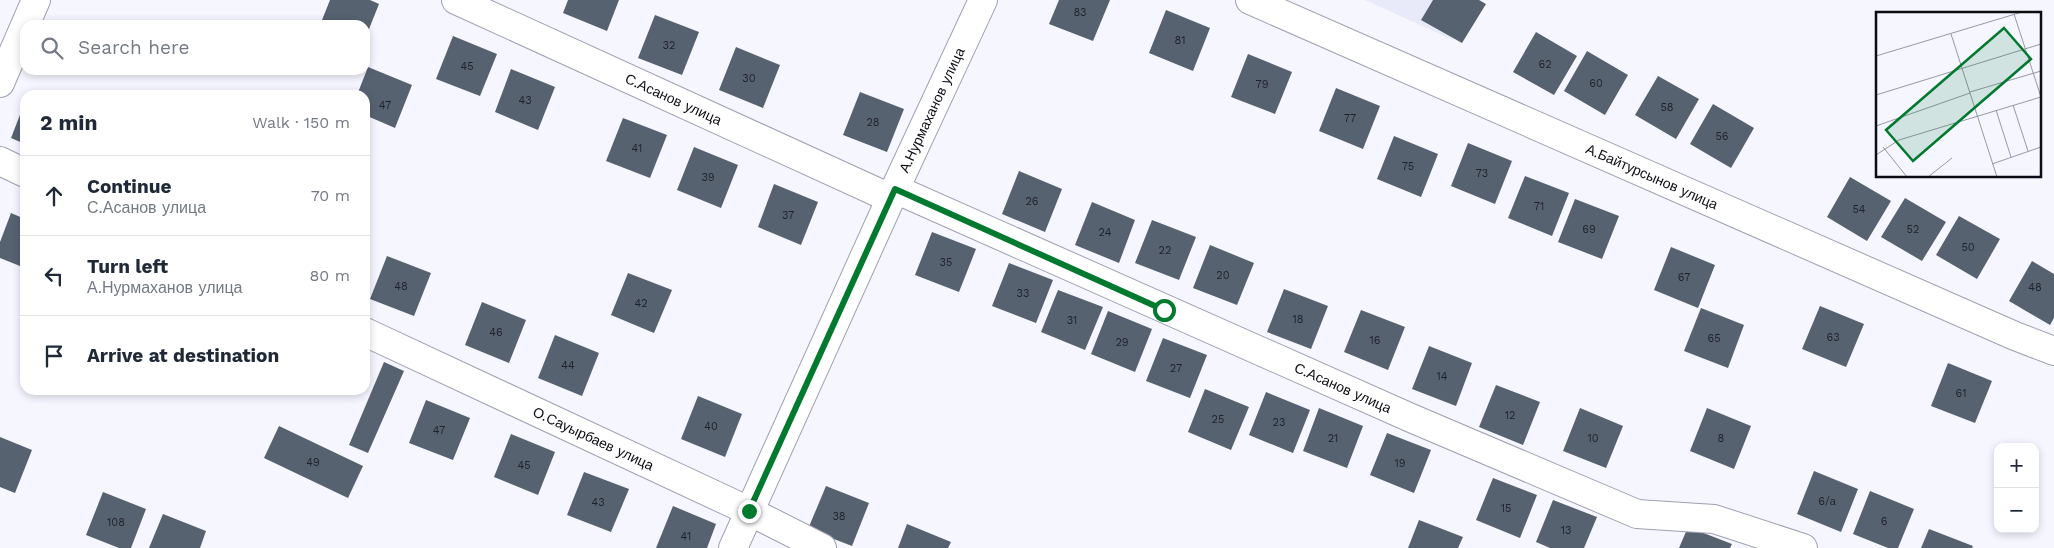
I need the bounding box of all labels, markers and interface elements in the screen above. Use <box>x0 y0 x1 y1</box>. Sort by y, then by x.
house number: 83 <box>1074 6 1086 19</box>
inset map <box>1876 12 2042 178</box>
search box <box>20 20 370 75</box>
icon: search <box>38 34 66 62</box>
house number: 81 <box>1174 34 1186 47</box>
text: Search here <box>78 36 189 59</box>
house number: 32 <box>663 39 675 52</box>
street label: А.Нурмаханов улица <box>896 45 968 175</box>
house number: 62 <box>1538 58 1552 71</box>
house number: 45 <box>460 60 474 73</box>
street label: С.Асанов улица <box>623 70 724 128</box>
house number: 30 <box>742 72 756 85</box>
house number: 60 <box>1589 77 1603 90</box>
house number: 79 <box>1256 78 1269 91</box>
house number: 43 <box>518 94 532 107</box>
house number: 47 <box>379 99 391 112</box>
house number: 58 <box>1660 101 1674 114</box>
text: 2 min <box>40 110 97 135</box>
house number: 77 <box>1344 112 1356 125</box>
text: Walk · 150 m <box>252 113 350 132</box>
house number: 28 <box>866 116 880 129</box>
house number: 56 <box>1715 130 1729 143</box>
street label: А.Байтурсынов улица <box>1584 141 1721 213</box>
house number: 41 <box>632 142 642 155</box>
house number: 75 <box>1402 160 1414 173</box>
house number: 73 <box>1476 167 1488 180</box>
house number: 39 <box>701 171 715 184</box>
text: Continue <box>87 175 171 198</box>
icon: ahead <box>40 182 68 210</box>
text: 70 m <box>311 186 350 205</box>
house number: 26 <box>1025 195 1039 208</box>
text: С.Асанов улица <box>87 198 206 217</box>
house number: 71 <box>1534 200 1544 213</box>
house number: 54 <box>1852 203 1866 216</box>
house number: 37 <box>782 209 794 222</box>
house number: 69 <box>1582 223 1596 236</box>
house number: 52 <box>1907 223 1919 236</box>
house number: 24 <box>1099 226 1112 239</box>
house number: 50 <box>1961 241 1975 254</box>
house number: 22 <box>1159 244 1171 257</box>
text: Turn left <box>87 255 168 278</box>
house number: 35 <box>940 256 952 269</box>
icon: left <box>40 262 68 290</box>
text: 80 m <box>309 266 350 285</box>
house number: 20 <box>1216 269 1230 282</box>
house number: 67 <box>1678 271 1690 284</box>
text: А.Нурмаханов улица <box>87 278 243 297</box>
house number: 48 <box>394 280 408 293</box>
house number: 48 <box>2028 281 2042 294</box>
house number: 33 <box>1017 287 1029 300</box>
house number: 42 <box>634 297 648 310</box>
route start <box>1153 299 1176 322</box>
house number: 18 <box>1292 313 1304 326</box>
house number: 31 <box>1067 314 1077 327</box>
house number: 46 <box>489 326 503 339</box>
house number: 63 <box>1826 331 1840 344</box>
house number: 65 <box>1707 332 1721 345</box>
house number: 16 <box>1370 334 1381 347</box>
house number: 29 <box>1115 336 1129 349</box>
icon: arrive <box>40 342 68 370</box>
text: Arrive at destination <box>87 344 279 367</box>
house number: 44 <box>561 359 575 372</box>
street label: С.Асанов улица <box>1292 359 1394 416</box>
house number: 27 <box>1170 362 1182 375</box>
house number: 14 <box>1436 370 1448 383</box>
house number: 61 <box>1956 387 1966 400</box>
street label: О.Сауырбаев улица <box>530 403 657 474</box>
house number: 12 <box>1505 409 1515 422</box>
house number: 25 <box>1212 413 1224 426</box>
house number: 23 <box>1273 416 1285 429</box>
house number: 40 <box>704 420 718 433</box>
house number: 47 <box>433 424 445 437</box>
house number: 21 <box>1328 432 1338 445</box>
house number: 10 <box>1587 432 1599 445</box>
house number: 8 <box>1718 432 1725 445</box>
map controls <box>1994 443 2039 533</box>
button: + <box>1994 443 2039 488</box>
house number: 49 <box>306 456 320 469</box>
house number: 19 <box>1394 457 1406 470</box>
house number: 45 <box>517 459 531 472</box>
button: − <box>1994 488 2039 533</box>
house number: 6/а <box>1818 495 1837 508</box>
house number: 43 <box>591 496 605 509</box>
route end <box>738 500 761 523</box>
house number: 15 <box>1501 502 1511 515</box>
house number: 38 <box>832 510 846 523</box>
house number: 6 <box>1881 515 1888 528</box>
house number: 108 <box>107 516 125 529</box>
house number: 13 <box>1561 524 1571 537</box>
house number: 41 <box>681 530 691 543</box>

